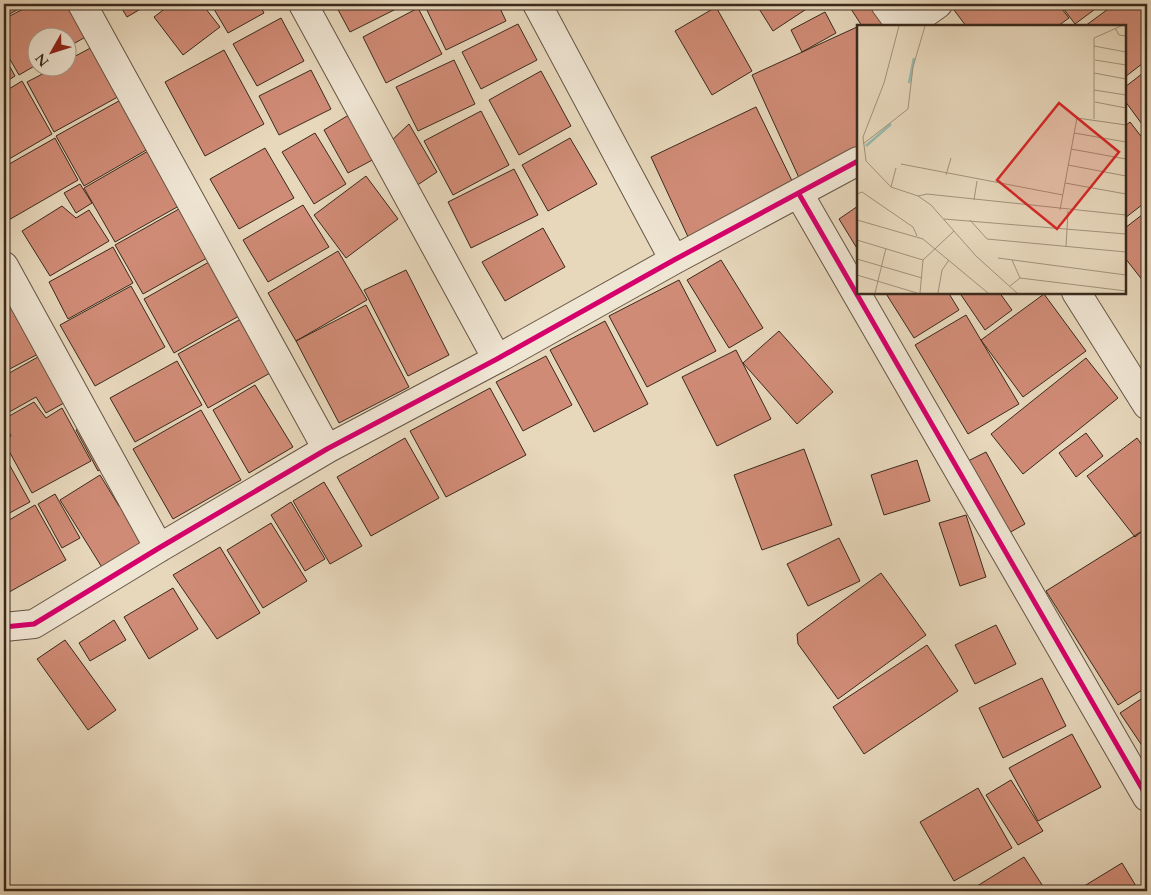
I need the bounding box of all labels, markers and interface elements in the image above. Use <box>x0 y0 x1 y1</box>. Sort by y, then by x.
inset map <box>857 25 1126 294</box>
north arrow <box>28 28 78 78</box>
text: N <box>31 49 53 71</box>

